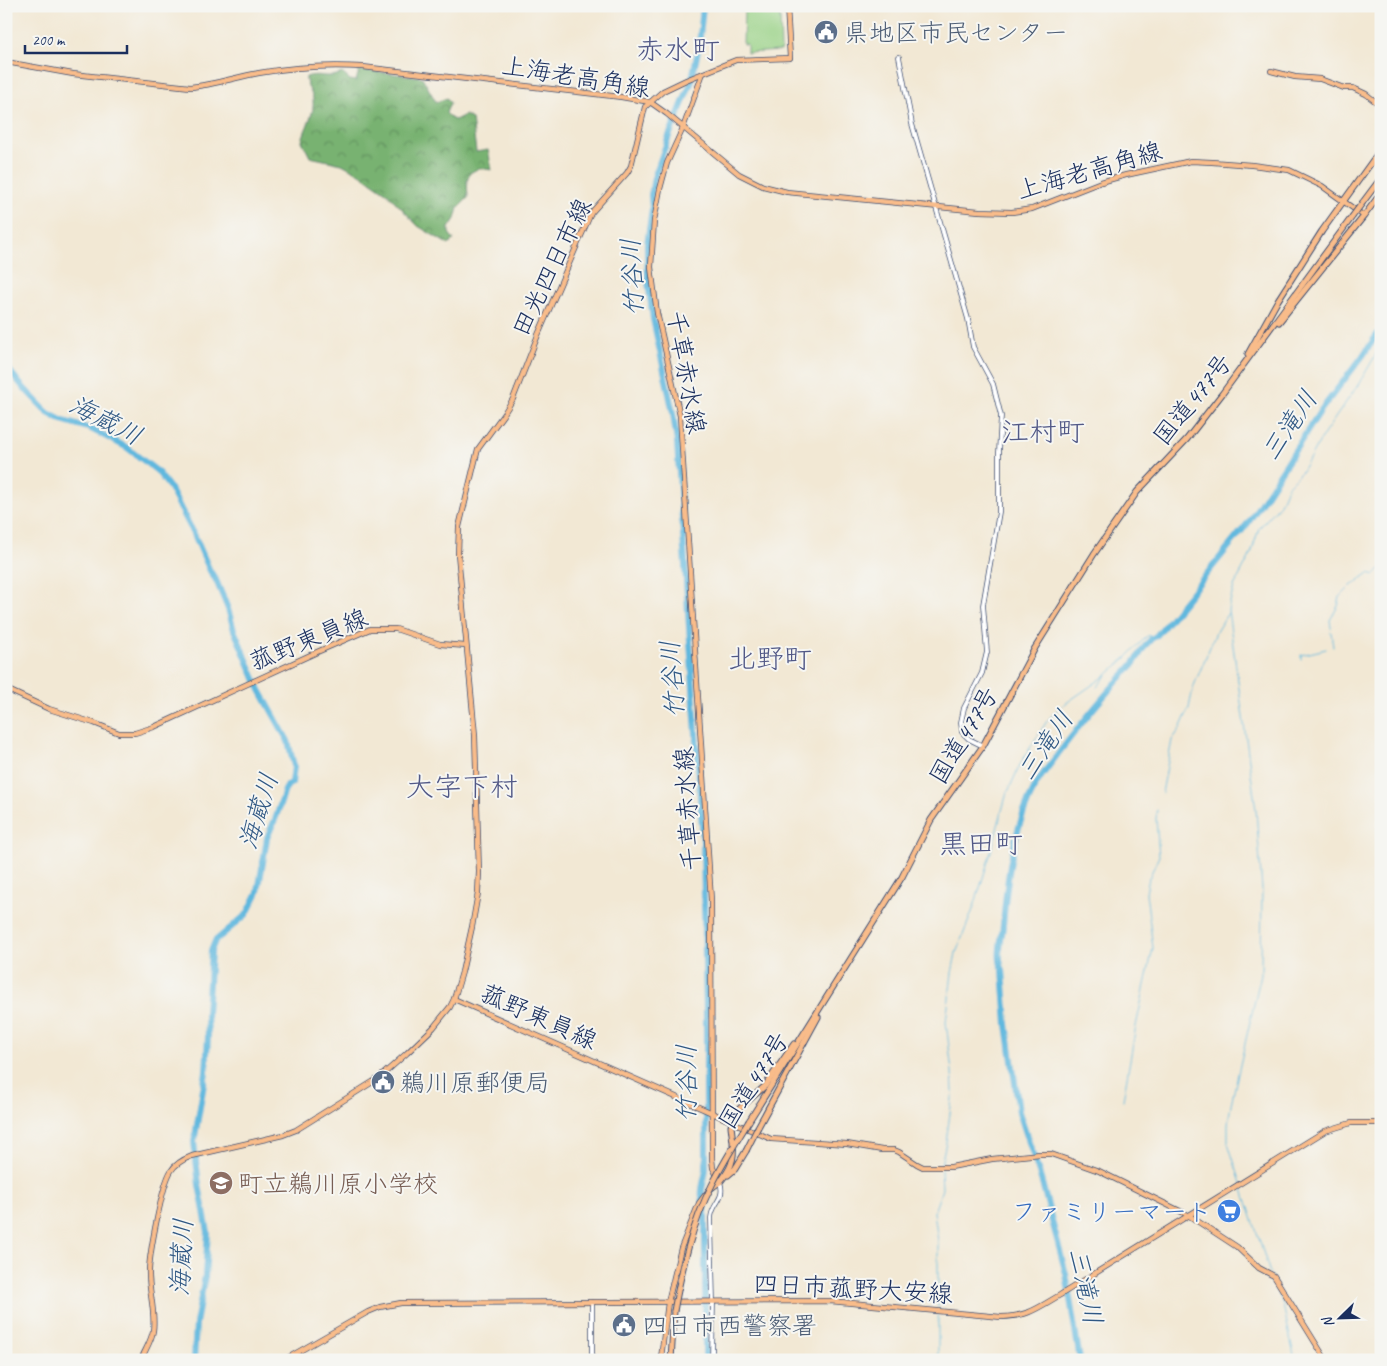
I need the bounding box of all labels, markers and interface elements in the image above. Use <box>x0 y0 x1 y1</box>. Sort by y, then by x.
place label: 県地区市民センター <box>844 17 1068 49</box>
public building icon: 県地区市民センター <box>813 19 839 45</box>
scale bar <box>25 22 128 54</box>
text: 200 m <box>32 31 66 50</box>
district label: 赤水町 <box>636 32 720 67</box>
street label: 上海老高角線 <box>499 49 652 105</box>
street label: 上海老高角線 <box>1013 135 1166 207</box>
street label: 田光四日市線 <box>505 193 599 342</box>
water label: 竹谷川 <box>614 237 651 317</box>
street label: 千草赤水線 <box>659 308 713 437</box>
street label: 国道477号 <box>1146 347 1239 452</box>
water label: 三滝川 <box>1254 384 1325 467</box>
water label: 海蔵川 <box>64 388 148 453</box>
district label: 江村町 <box>1001 414 1085 449</box>
street label: 菰野東員線 <box>244 602 372 678</box>
water label: 竹谷川 <box>653 639 692 719</box>
district label: 北野町 <box>728 641 812 676</box>
street label: 国道477号 <box>922 681 1006 790</box>
water label: 三滝川 <box>1010 704 1081 787</box>
street label: 千草赤水線 <box>668 745 708 872</box>
water label: 海蔵川 <box>231 769 286 853</box>
district label: 大字下村 <box>406 769 518 804</box>
district label: 黒田町 <box>939 826 1023 861</box>
street label: 菰野東員線 <box>475 977 602 1057</box>
street label: 国道477号 <box>711 1026 796 1135</box>
water label: 竹谷川 <box>670 1044 703 1122</box>
place label: 鵜川原郵便局 <box>400 1067 550 1099</box>
public building icon: 鵜川原郵便局 <box>370 1069 396 1095</box>
place label: 町立鵜川原小学校 <box>238 1168 438 1200</box>
school or university icon: 町立鵜川原小学校 <box>208 1170 234 1196</box>
place label: ファミリーマート <box>1011 1196 1212 1228</box>
supermarket icon: ファミリーマート <box>1216 1198 1242 1224</box>
water label: 海蔵川 <box>163 1217 200 1297</box>
water label: 三滝川 <box>1061 1245 1110 1328</box>
street label: 四日市菰野大安線 <box>752 1268 954 1310</box>
north arrow <box>1314 1294 1364 1344</box>
place label: 四日市西警察署 <box>642 1310 817 1342</box>
public building icon: 四日市西警察署 <box>611 1312 637 1338</box>
text: N <box>1318 1313 1338 1330</box>

